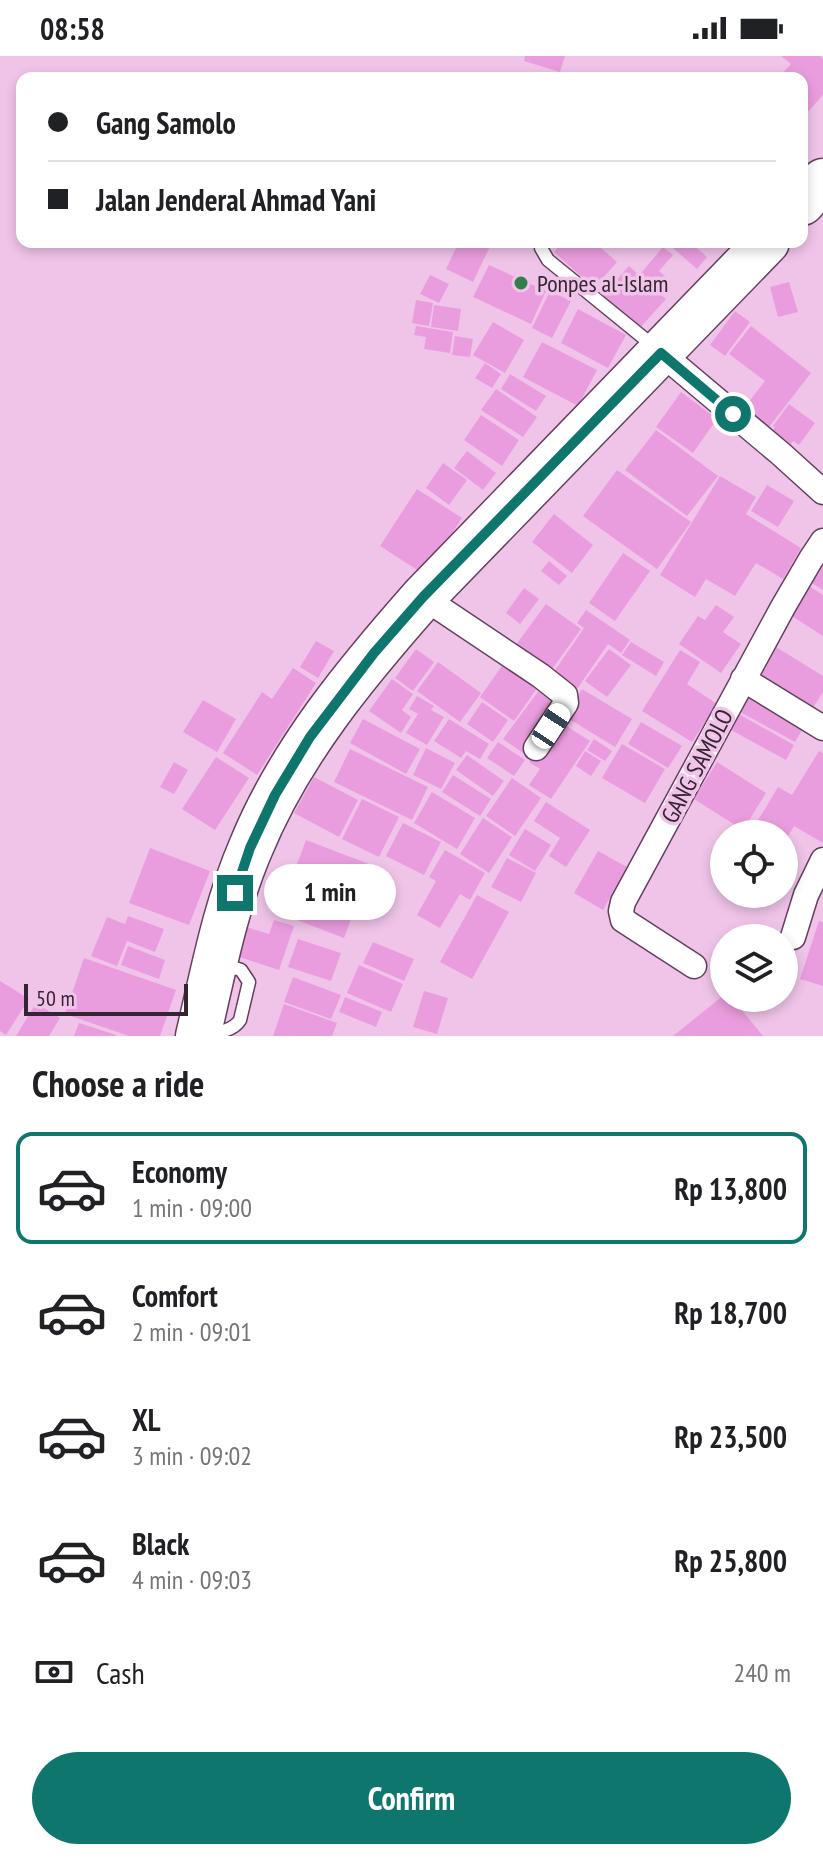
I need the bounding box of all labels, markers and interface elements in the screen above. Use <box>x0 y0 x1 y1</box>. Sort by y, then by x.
text: 08:58 <box>40 9 105 48</box>
text: Gang Samolo <box>96 103 236 142</box>
text: Jalan Jenderal Ahmad Yani <box>96 180 376 219</box>
place label: Ponpes al-Islam <box>537 268 668 299</box>
marker: Ponpes al-Islam <box>512 274 530 292</box>
route start <box>715 396 751 432</box>
car <box>528 699 574 753</box>
street label: GANG SAMOLO <box>654 704 740 828</box>
map controls <box>710 820 798 1012</box>
button: locate <box>710 820 798 908</box>
callout: 1 min <box>263 865 395 921</box>
route end <box>217 875 253 911</box>
text: 1 min <box>304 875 356 908</box>
button: layers <box>710 924 798 1012</box>
scale bar <box>24 980 188 1016</box>
text: 50 m <box>36 984 75 1012</box>
text: Choose a ride <box>32 1060 204 1107</box>
icon: car <box>36 1152 108 1224</box>
text: Economy <box>132 1152 227 1191</box>
text: Rp 13,800 <box>674 1169 787 1208</box>
text: 1 min · 09:00 <box>132 1191 252 1224</box>
icon: car <box>36 1276 108 1348</box>
text: Comfort <box>132 1276 218 1315</box>
text: Rp 18,700 <box>674 1293 787 1332</box>
text: 2 min · 09:01 <box>132 1315 252 1348</box>
icon: car <box>36 1400 108 1472</box>
text: XL <box>132 1400 161 1439</box>
text: Rp 23,500 <box>674 1417 787 1456</box>
text: 3 min · 09:02 <box>132 1439 252 1472</box>
icon: car <box>36 1524 108 1596</box>
text: Black <box>132 1524 189 1563</box>
text: Rp 25,800 <box>674 1541 787 1580</box>
text: 4 min · 09:03 <box>132 1563 252 1596</box>
icon: cash <box>32 1650 76 1694</box>
text: Cash <box>96 1653 145 1692</box>
text: 240 m <box>733 1656 791 1689</box>
button: Confirm <box>32 1752 791 1844</box>

